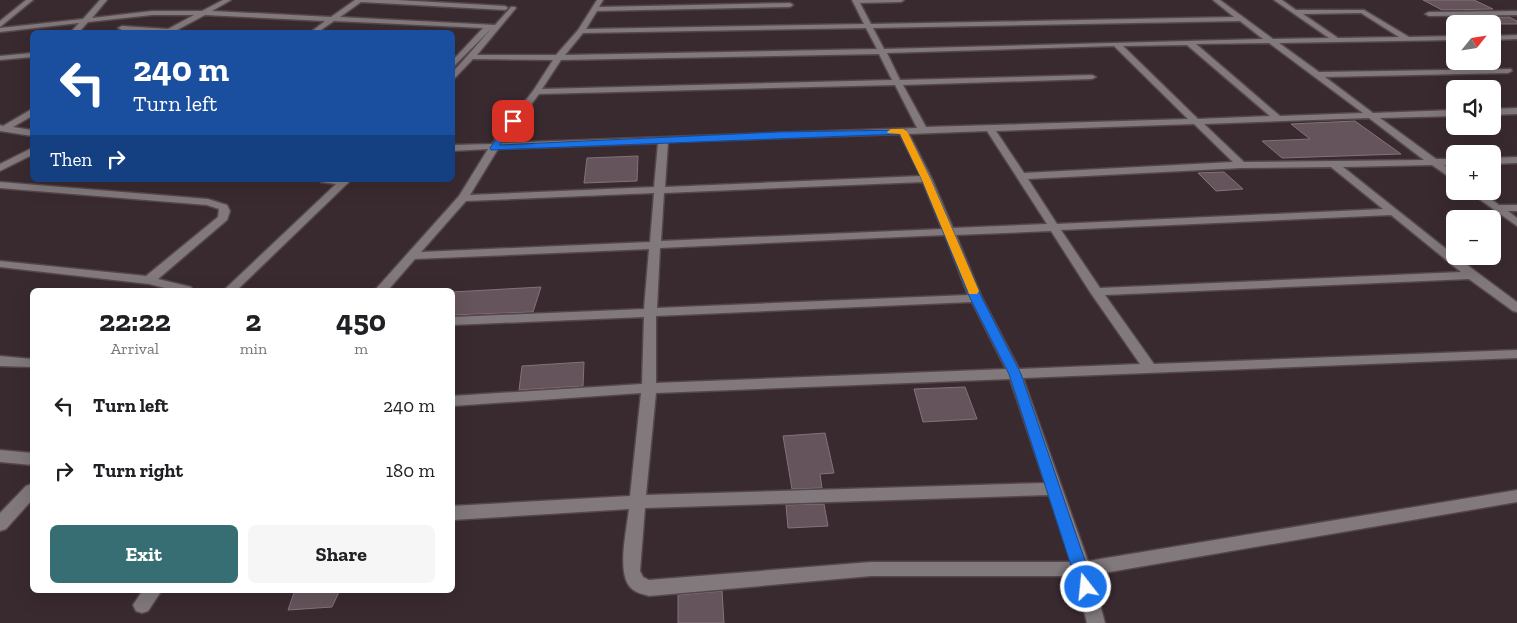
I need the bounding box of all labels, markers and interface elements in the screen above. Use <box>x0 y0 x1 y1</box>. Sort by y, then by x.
north arrow <box>1446 15 1501 70</box>
map controls <box>1446 15 1501 265</box>
text: 240 m <box>133 48 229 90</box>
icon: left <box>50 50 115 115</box>
button: sound <box>1446 80 1501 135</box>
text: Turn left <box>133 90 217 117</box>
pin <box>492 100 534 142</box>
icon: arrive <box>499 107 527 135</box>
icon: right <box>102 145 130 173</box>
button: + <box>1446 145 1501 200</box>
text: Then <box>50 148 92 171</box>
button: − <box>1446 210 1501 265</box>
text: 22:22 <box>99 303 171 339</box>
text: 2 <box>245 303 261 339</box>
text: 450 <box>336 303 386 339</box>
text: Arrival <box>111 339 159 358</box>
text: min <box>240 339 267 358</box>
text: m <box>354 339 368 358</box>
icon: left <box>50 392 78 420</box>
text: Turn left <box>93 394 168 417</box>
text: 240 m <box>383 394 435 417</box>
icon: right <box>50 457 78 485</box>
text: Turn right <box>93 459 183 482</box>
text: 180 m <box>386 459 435 482</box>
button: Exit <box>50 525 238 583</box>
button: Share <box>248 525 435 583</box>
position arrow <box>1059 560 1111 612</box>

